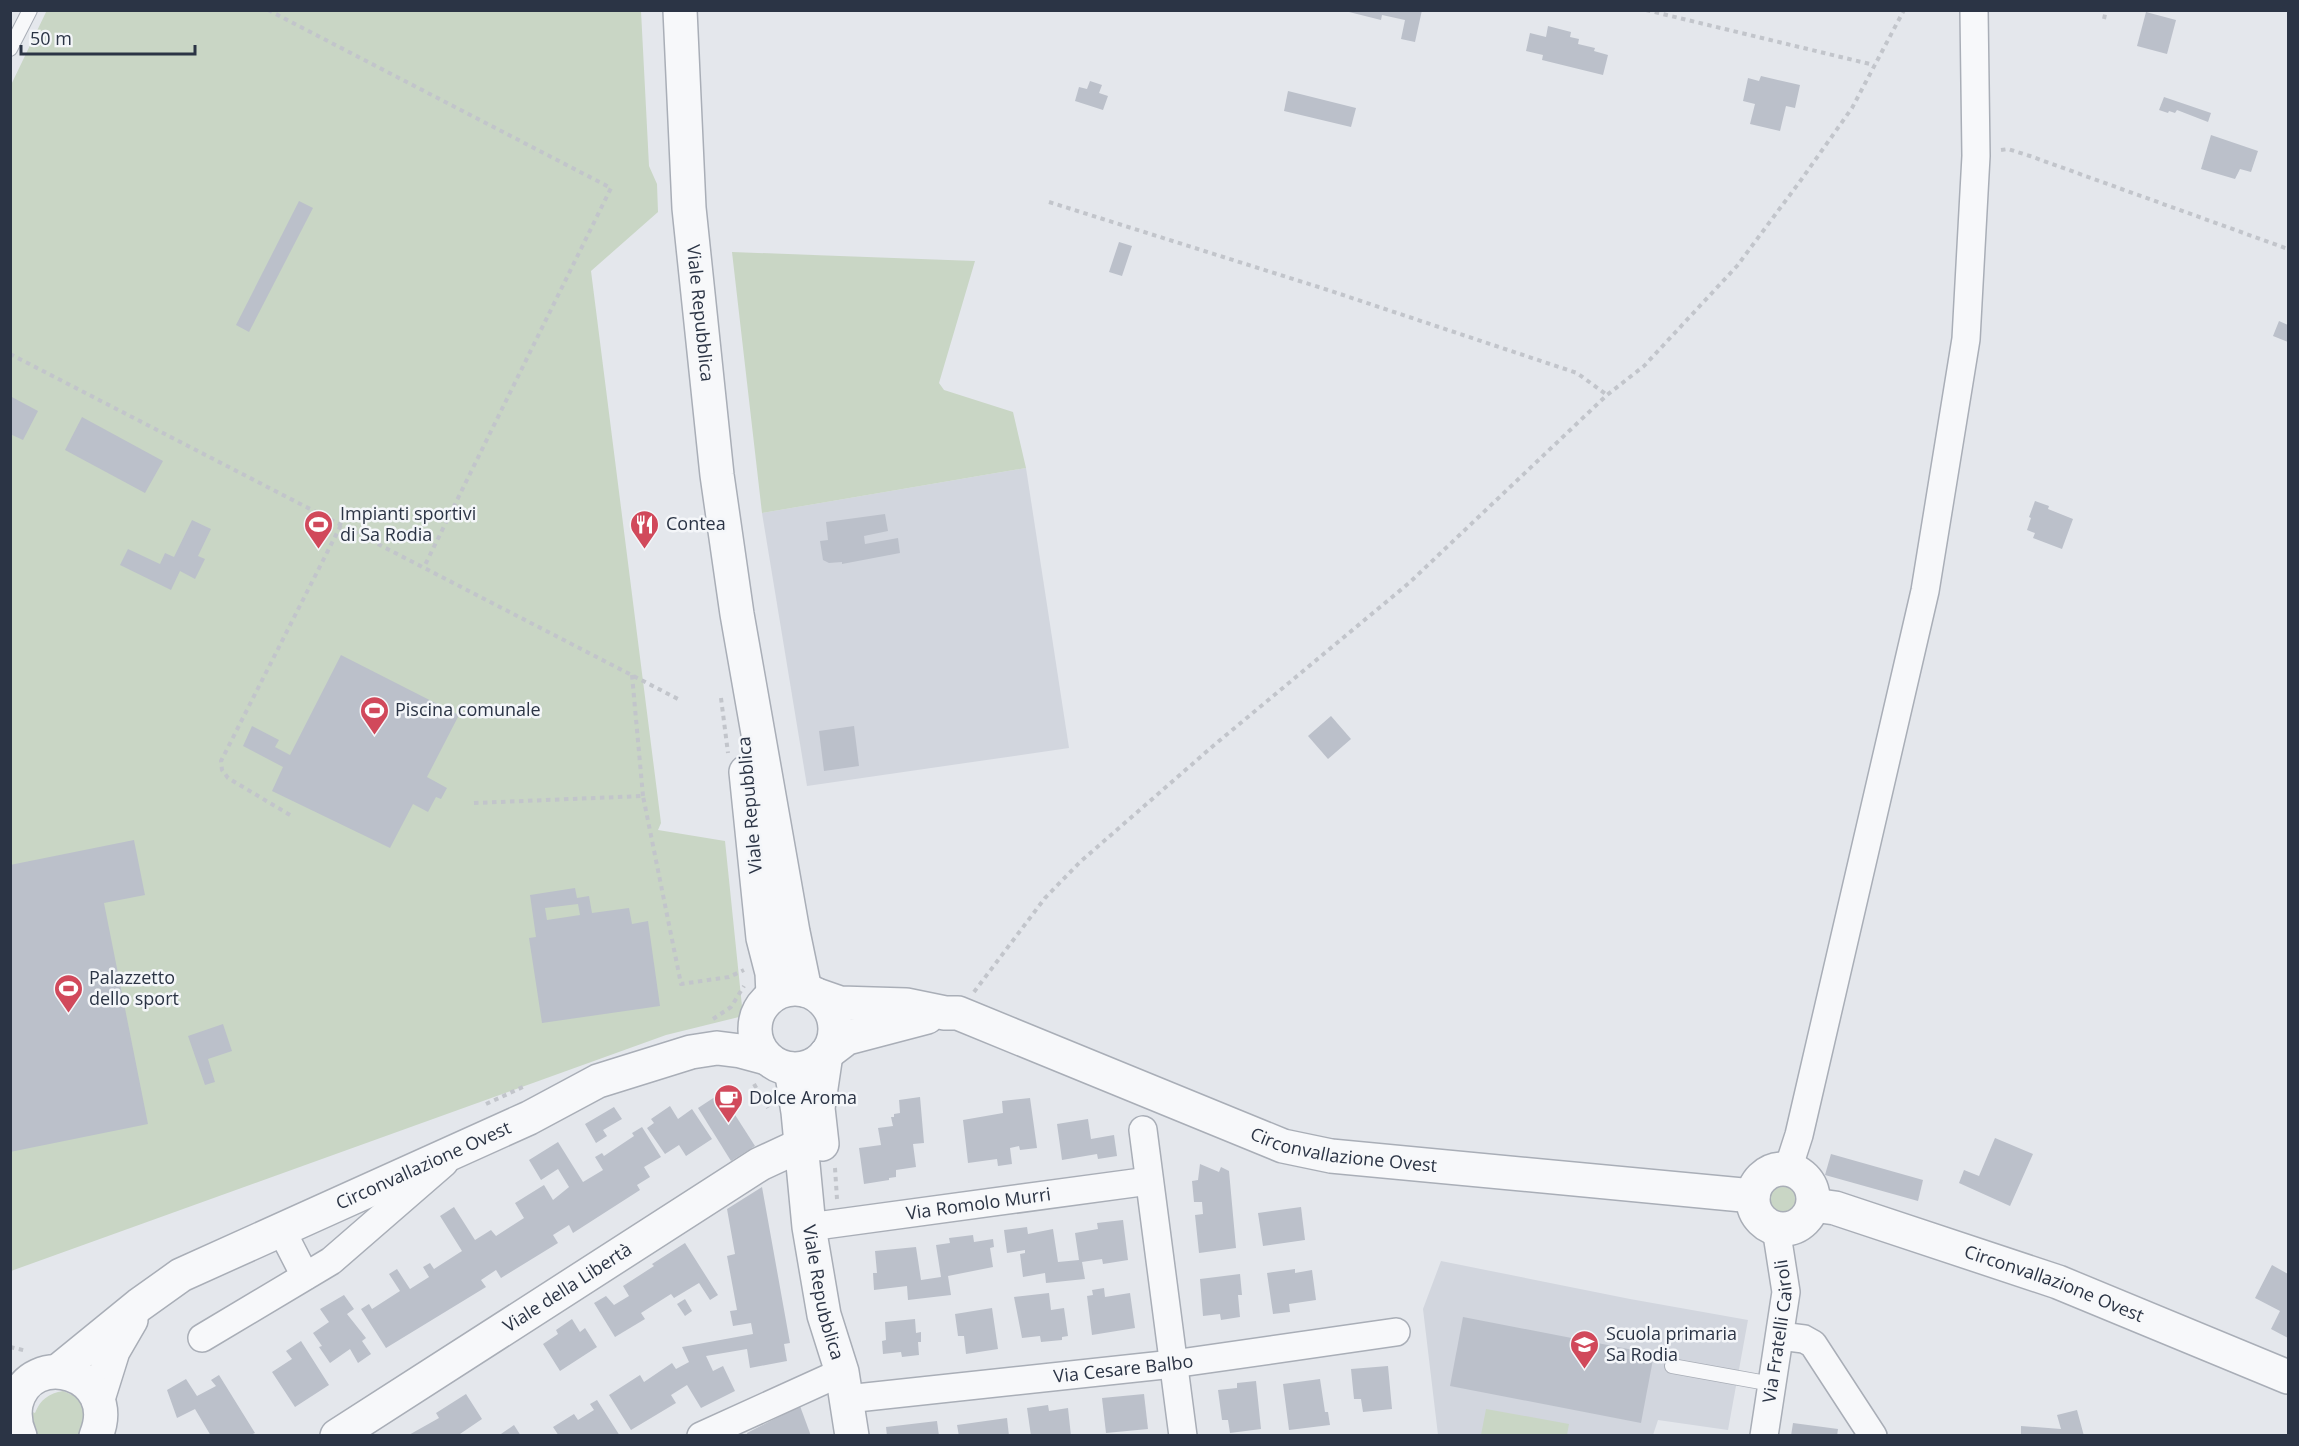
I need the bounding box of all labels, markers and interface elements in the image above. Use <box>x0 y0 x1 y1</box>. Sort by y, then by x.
scale bar <box>21 18 195 56</box>
text: 50 m <box>30 26 72 50</box>
street label: Viale Repubblica <box>682 243 720 383</box>
place label: Impianti sportivi di Sa Rodia <box>340 501 476 546</box>
sports icon: Impianti sportivi di Sa Rodia <box>303 508 335 550</box>
restaurant icon: Contea <box>629 508 661 550</box>
place label: Contea <box>666 511 726 535</box>
sports icon: Piscina comunale <box>358 694 390 736</box>
place label: Piscina comunale <box>395 697 541 721</box>
street label: Viale Repubblica <box>731 735 767 875</box>
place label: Palazzetto dello sport <box>89 965 179 1010</box>
sports icon: Palazzetto dello sport <box>52 972 84 1014</box>
cafe icon: Dolce Aroma <box>712 1082 744 1124</box>
place label: Dolce Aroma <box>749 1085 857 1109</box>
street label: Circonvallazione Ovest <box>332 1115 514 1215</box>
street label: Circonvallazione Ovest <box>1247 1121 1438 1177</box>
street label: Via Romolo Murri <box>904 1181 1052 1225</box>
street label: Viale Repubblica <box>798 1223 850 1363</box>
street label: Viale della Libertà <box>498 1237 636 1337</box>
street label: Circonvallazione Ovest <box>1962 1239 2148 1327</box>
street label: Via Fratelli Cairoli <box>1756 1258 1797 1404</box>
place label: Scuola primaria Sa Rodia <box>1606 1321 1737 1366</box>
school or university icon: Scuola primaria Sa Rodia <box>1569 1328 1601 1370</box>
street label: Via Cesare Balbo <box>1052 1348 1195 1388</box>

